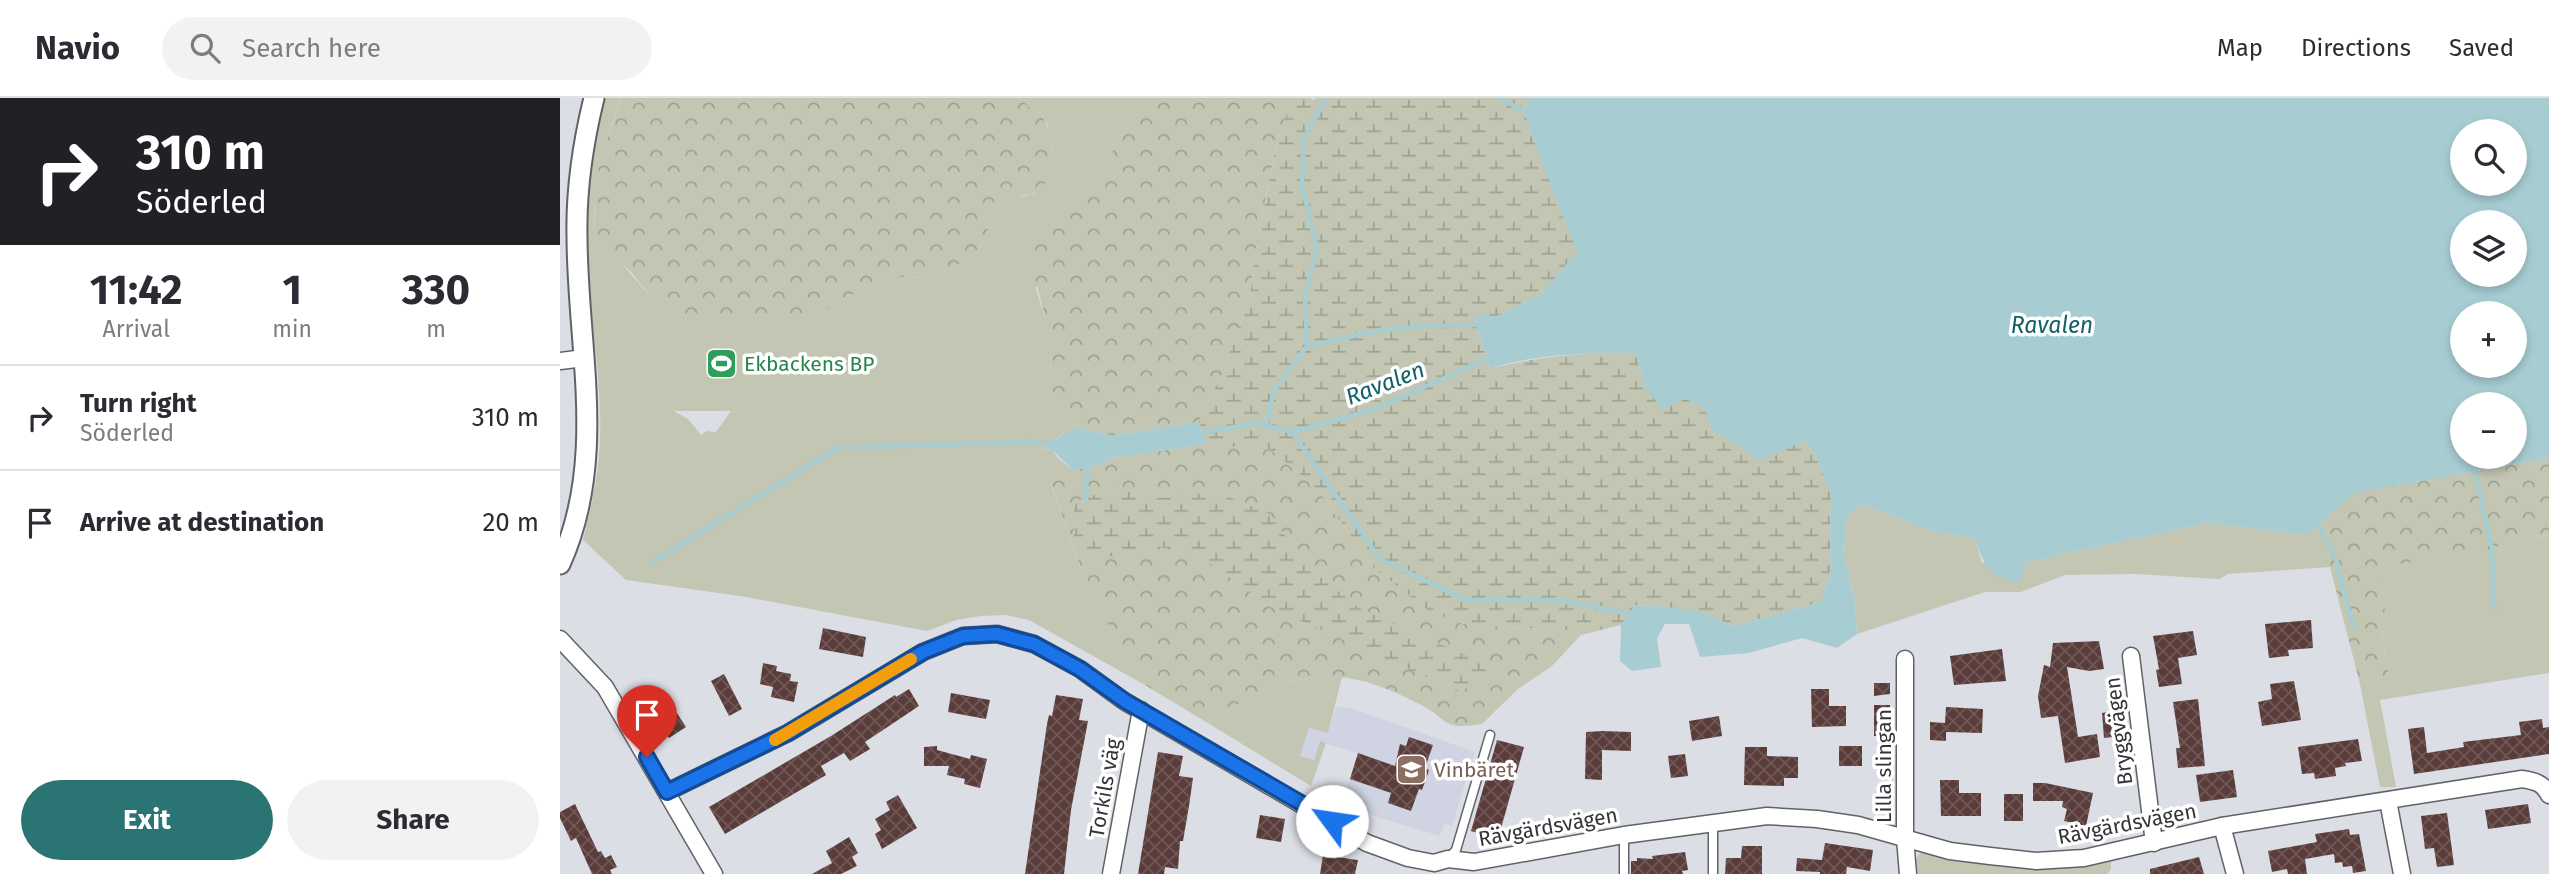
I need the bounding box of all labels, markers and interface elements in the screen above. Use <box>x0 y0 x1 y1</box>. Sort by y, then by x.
search box <box>162 17 652 80</box>
text: Navio <box>35 28 120 68</box>
icon: search <box>186 29 224 67</box>
text: Search here <box>242 33 381 64</box>
text: Map <box>2217 34 2263 62</box>
text: Directions <box>2301 34 2411 62</box>
text: Saved <box>2449 34 2514 62</box>
map controls <box>2450 119 2527 469</box>
button: search <box>2450 119 2527 196</box>
text: 310 m <box>136 123 265 182</box>
icon: right <box>21 126 112 217</box>
text: Söderled <box>136 183 267 221</box>
button: layers <box>2450 210 2527 287</box>
text: 11:42 <box>90 265 183 315</box>
text: 1 <box>282 265 302 315</box>
text: 330 <box>402 265 470 315</box>
button: + <box>2450 301 2527 378</box>
water label: Ravalen <box>2011 311 2093 339</box>
text: Arrival <box>102 315 170 343</box>
text: min <box>272 315 312 343</box>
text: m <box>426 315 446 343</box>
sports icon: Ekbackens BP <box>704 347 738 381</box>
place label: Ekbackens BP <box>744 351 874 377</box>
water label: Ravalen <box>1342 355 1428 411</box>
text: Turn right <box>80 388 197 419</box>
button: − <box>2450 392 2527 469</box>
icon: right <box>21 399 59 437</box>
text: 310 m <box>472 402 539 433</box>
text: Söderled <box>80 419 174 447</box>
icon: arrive <box>21 504 59 542</box>
text: Arrive at destination <box>80 507 324 538</box>
text: 20 m <box>482 507 539 538</box>
street label: Bryggvägen <box>2099 676 2139 786</box>
pin <box>617 685 677 757</box>
icon: arrive <box>628 696 666 734</box>
street label: Lilla slingan <box>1871 709 1897 823</box>
street label: Torkils väg <box>1083 736 1127 840</box>
school or university icon: Vinbäret <box>1394 753 1428 787</box>
place label: Vinbäret <box>1434 757 1515 783</box>
button: Exit <box>21 780 273 860</box>
button: Share <box>287 780 539 860</box>
position arrow <box>1295 784 1369 858</box>
street label: Rävgärdsvägen <box>2055 798 2199 850</box>
street label: Rävgärdsvägen <box>1476 802 1620 852</box>

